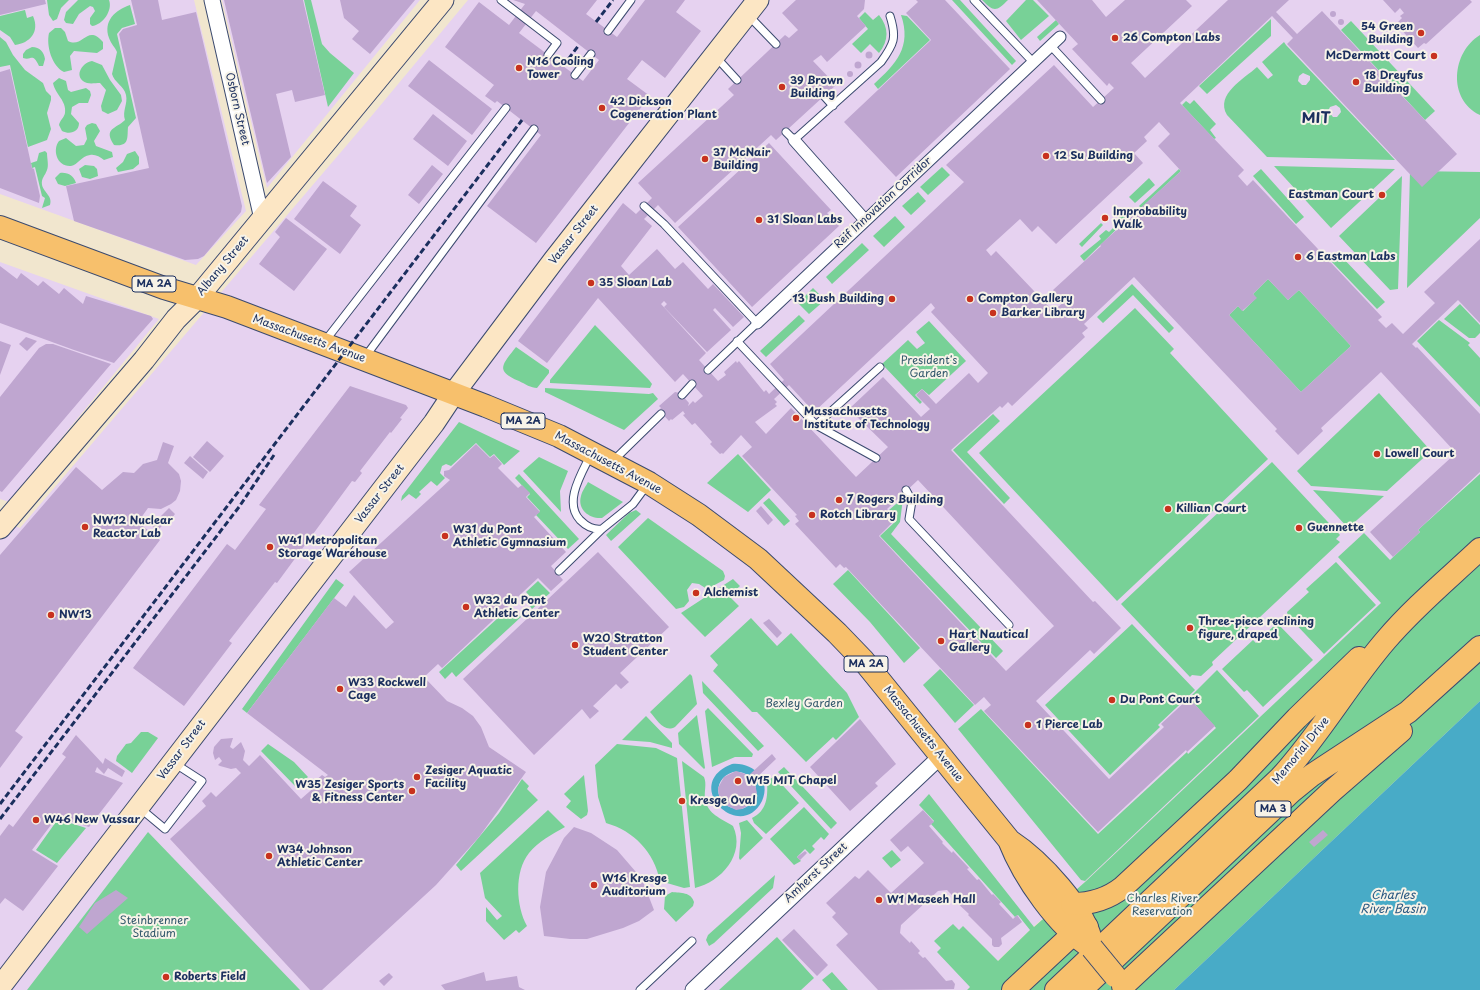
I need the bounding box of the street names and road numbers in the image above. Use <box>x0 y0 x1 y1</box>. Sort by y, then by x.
street label: Osborn Street <box>222 71 252 147</box>
street label: Reif Innovation Corridor <box>832 155 934 251</box>
street label: Vassar Street <box>547 203 601 267</box>
street label: Albany Street <box>194 234 252 298</box>
road number: MA 2A <box>132 276 176 292</box>
street label: Massachusetts Avenue <box>251 312 367 366</box>
road number: MA 2A <box>501 413 545 429</box>
street label: Massachusetts Avenue <box>552 429 664 497</box>
street label: Vassar Street <box>353 462 407 526</box>
road number: MA 2A <box>844 656 888 672</box>
street label: Massachusetts Avenue <box>880 684 966 784</box>
street label: Memorial Drive <box>1270 715 1332 787</box>
street label: Vassar Street <box>155 717 209 783</box>
road number: MA 3 <box>1255 801 1291 817</box>
street label: Amherst Street <box>782 840 850 906</box>

